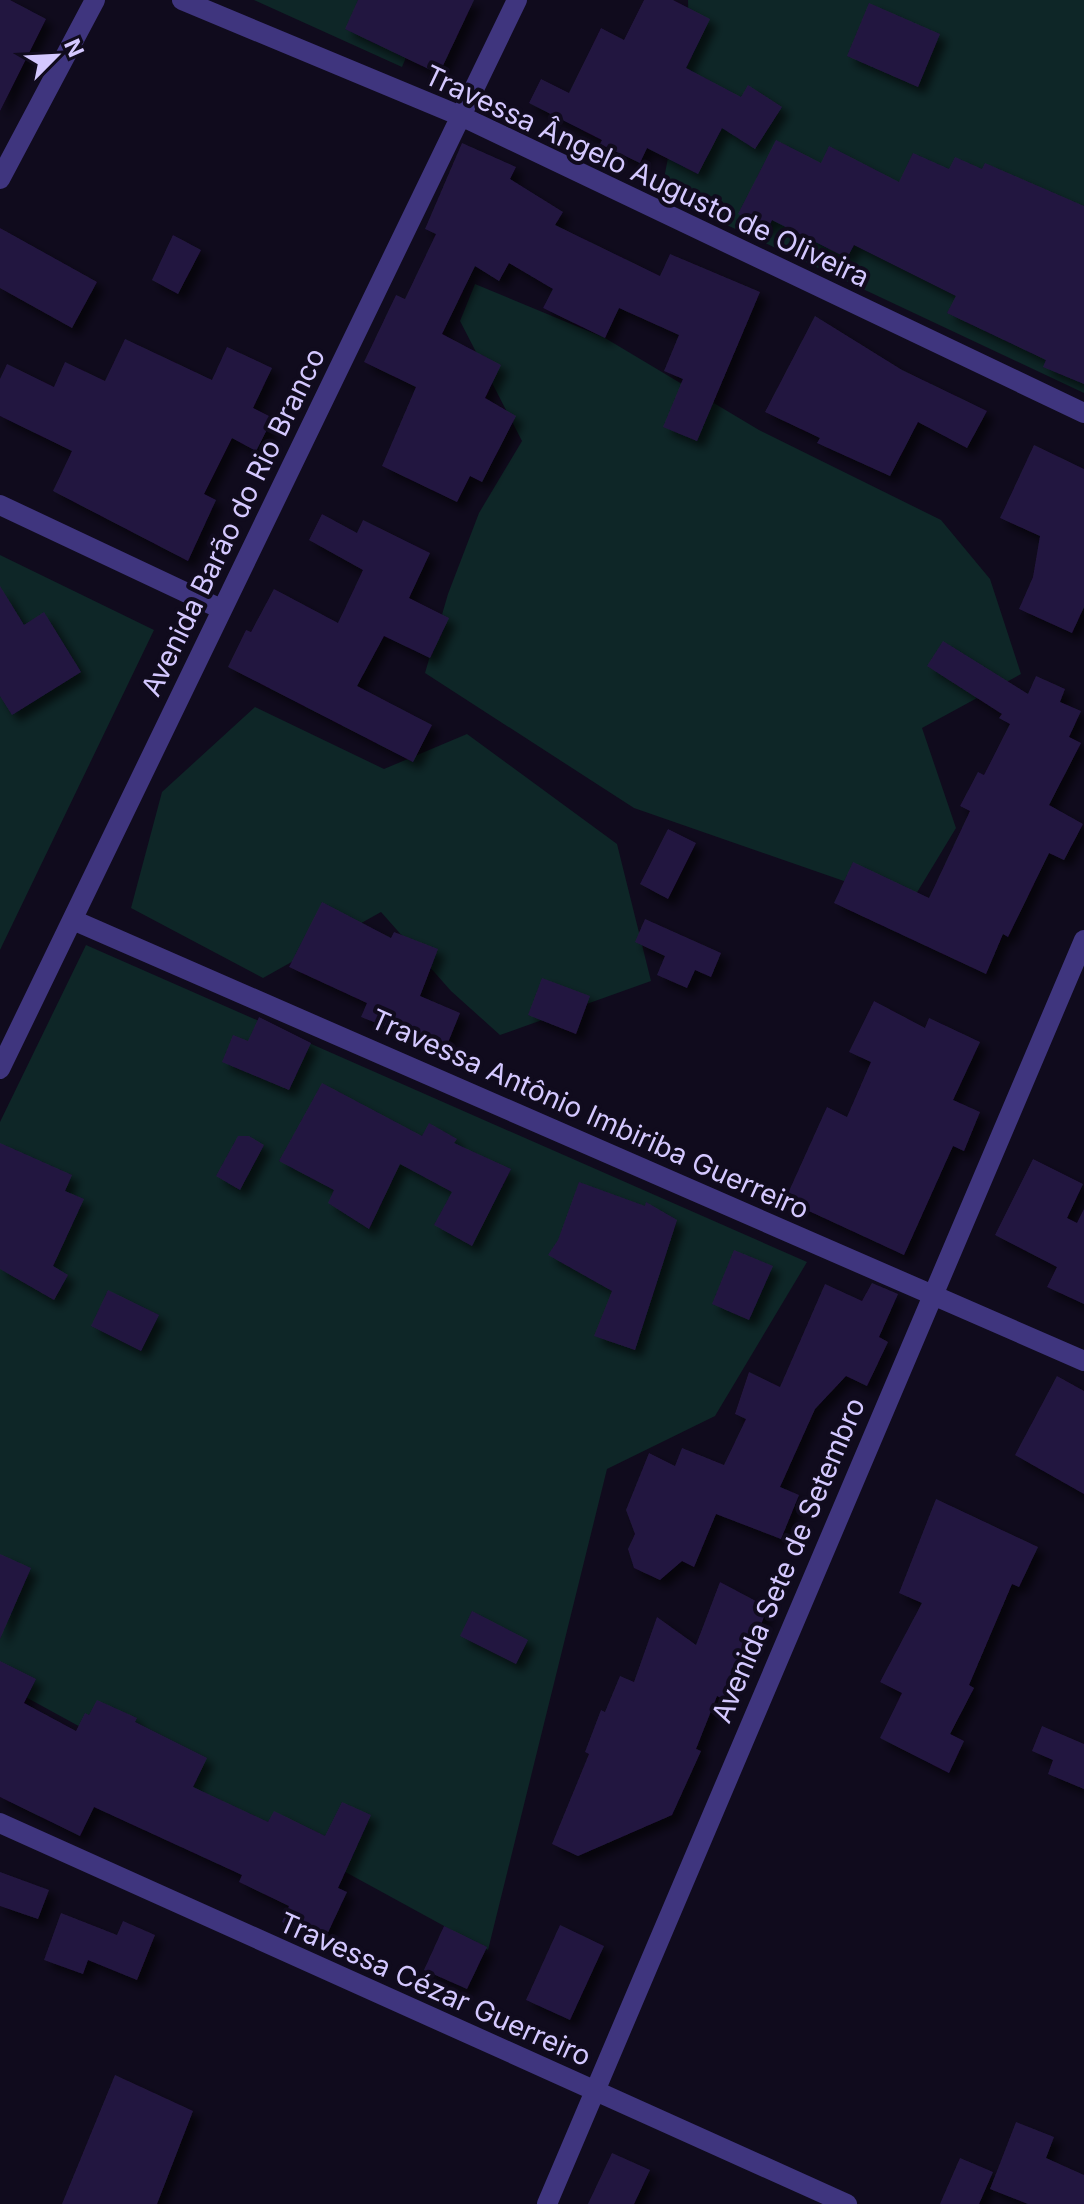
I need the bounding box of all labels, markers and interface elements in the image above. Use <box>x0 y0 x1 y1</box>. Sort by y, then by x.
north arrow <box>16 16 96 96</box>
text: N <box>59 35 90 61</box>
street label: Travessa Ângelo Augusto de Oliveira <box>419 58 875 294</box>
street label: Avenida Barão do Rio Branco <box>134 342 332 702</box>
street label: Travessa Antônio Imbiriba Guerreiro <box>366 1002 814 1226</box>
street label: Avenida Sete de Setembro <box>704 1392 872 1728</box>
street label: Travessa Cézar Guerreiro <box>274 1905 596 2073</box>

